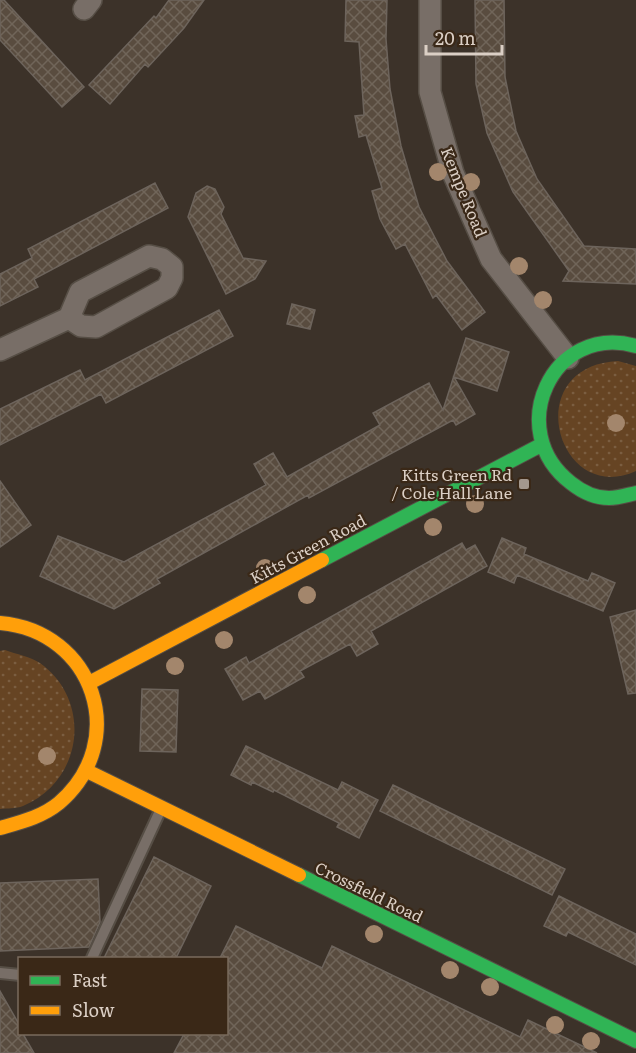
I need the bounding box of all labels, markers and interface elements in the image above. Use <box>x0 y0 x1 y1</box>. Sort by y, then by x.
scale bar <box>426 18 502 56</box>
text: 20 m <box>435 24 476 51</box>
street label: Kempe Road <box>436 143 494 241</box>
place label: Kitts Green Rd / Cole Hall Lane <box>392 462 512 504</box>
marker: Kitts Green Rd / Cole Hall Lane <box>517 477 531 491</box>
street label: Kitts Green Road <box>245 507 370 589</box>
street label: Crossfield Road <box>311 855 428 928</box>
legend <box>18 957 228 1035</box>
text: Fast <box>72 966 108 993</box>
text: Slow <box>72 996 115 1023</box>

